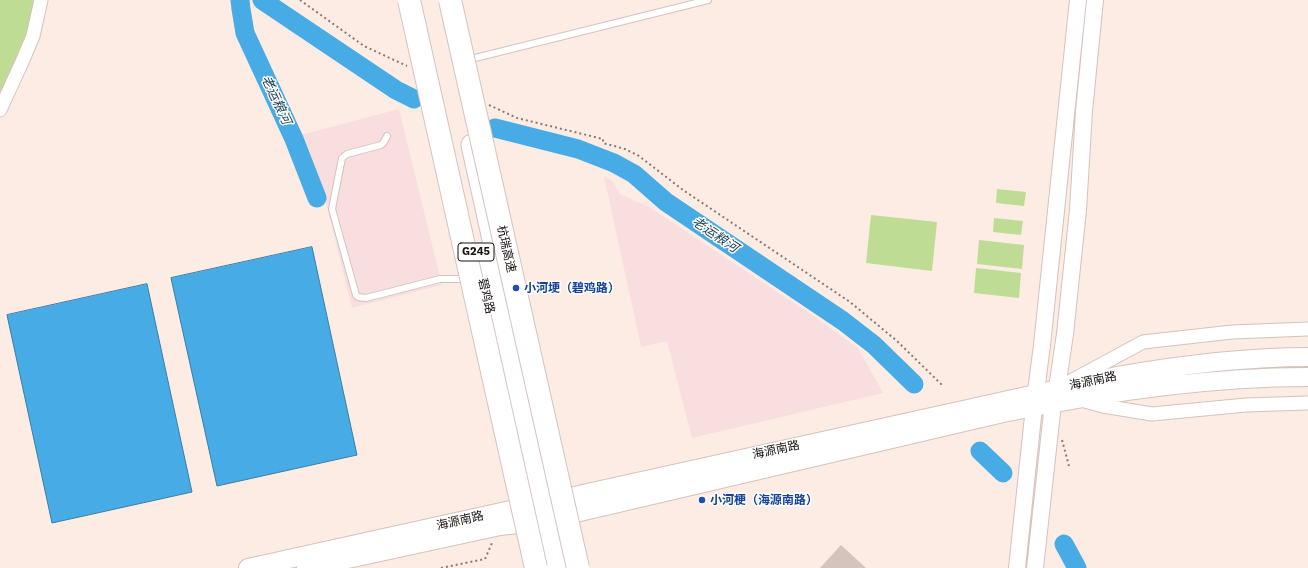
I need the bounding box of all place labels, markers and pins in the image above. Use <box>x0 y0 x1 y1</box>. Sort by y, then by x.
place label: 小河埂（碧鸡路） <box>524 281 620 295</box>
marker: 小河埂（碧鸡路） <box>511 283 521 293</box>
place label: 小河梗（海源南路） <box>710 493 818 507</box>
marker: 小河梗（海源南路） <box>697 495 707 505</box>

